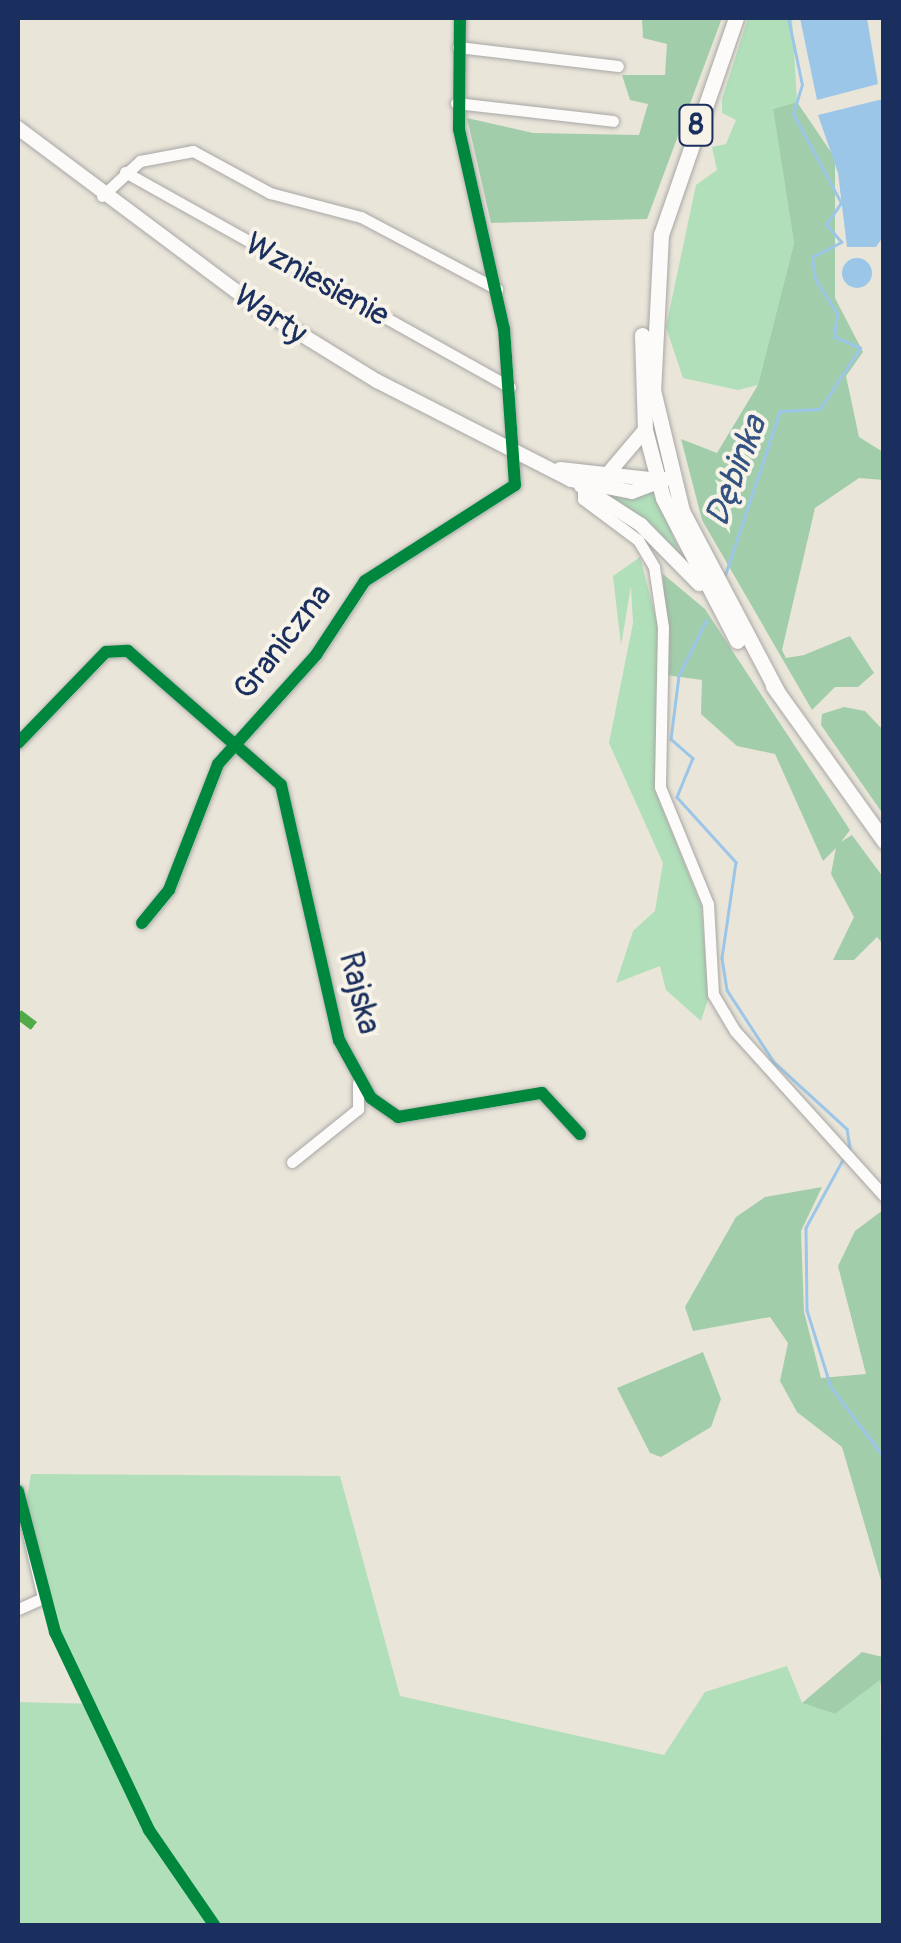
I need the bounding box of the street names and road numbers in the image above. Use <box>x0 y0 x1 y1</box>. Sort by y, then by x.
road number: 8 <box>676 100 716 150</box>
street label: Wzniesienie <box>238 225 396 335</box>
street label: Warty <box>226 277 314 353</box>
street label: Graniczna <box>226 576 340 708</box>
street label: Rajska <box>330 948 388 1038</box>

